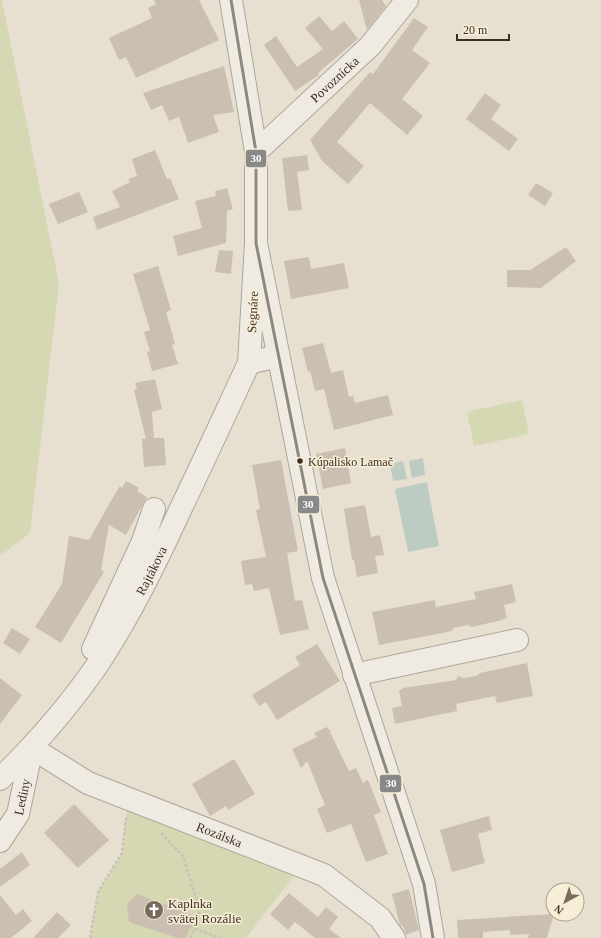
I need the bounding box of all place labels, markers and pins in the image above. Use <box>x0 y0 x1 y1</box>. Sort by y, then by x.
place label: Kúpalisko Lamač <box>308 455 393 469</box>
marker: Kúpalisko Lamač <box>295 456 305 466</box>
place label: Kaplnka svätej Rozálie <box>168 896 242 926</box>
church icon: Kaplnka svätej Rozálie <box>143 899 165 921</box>

